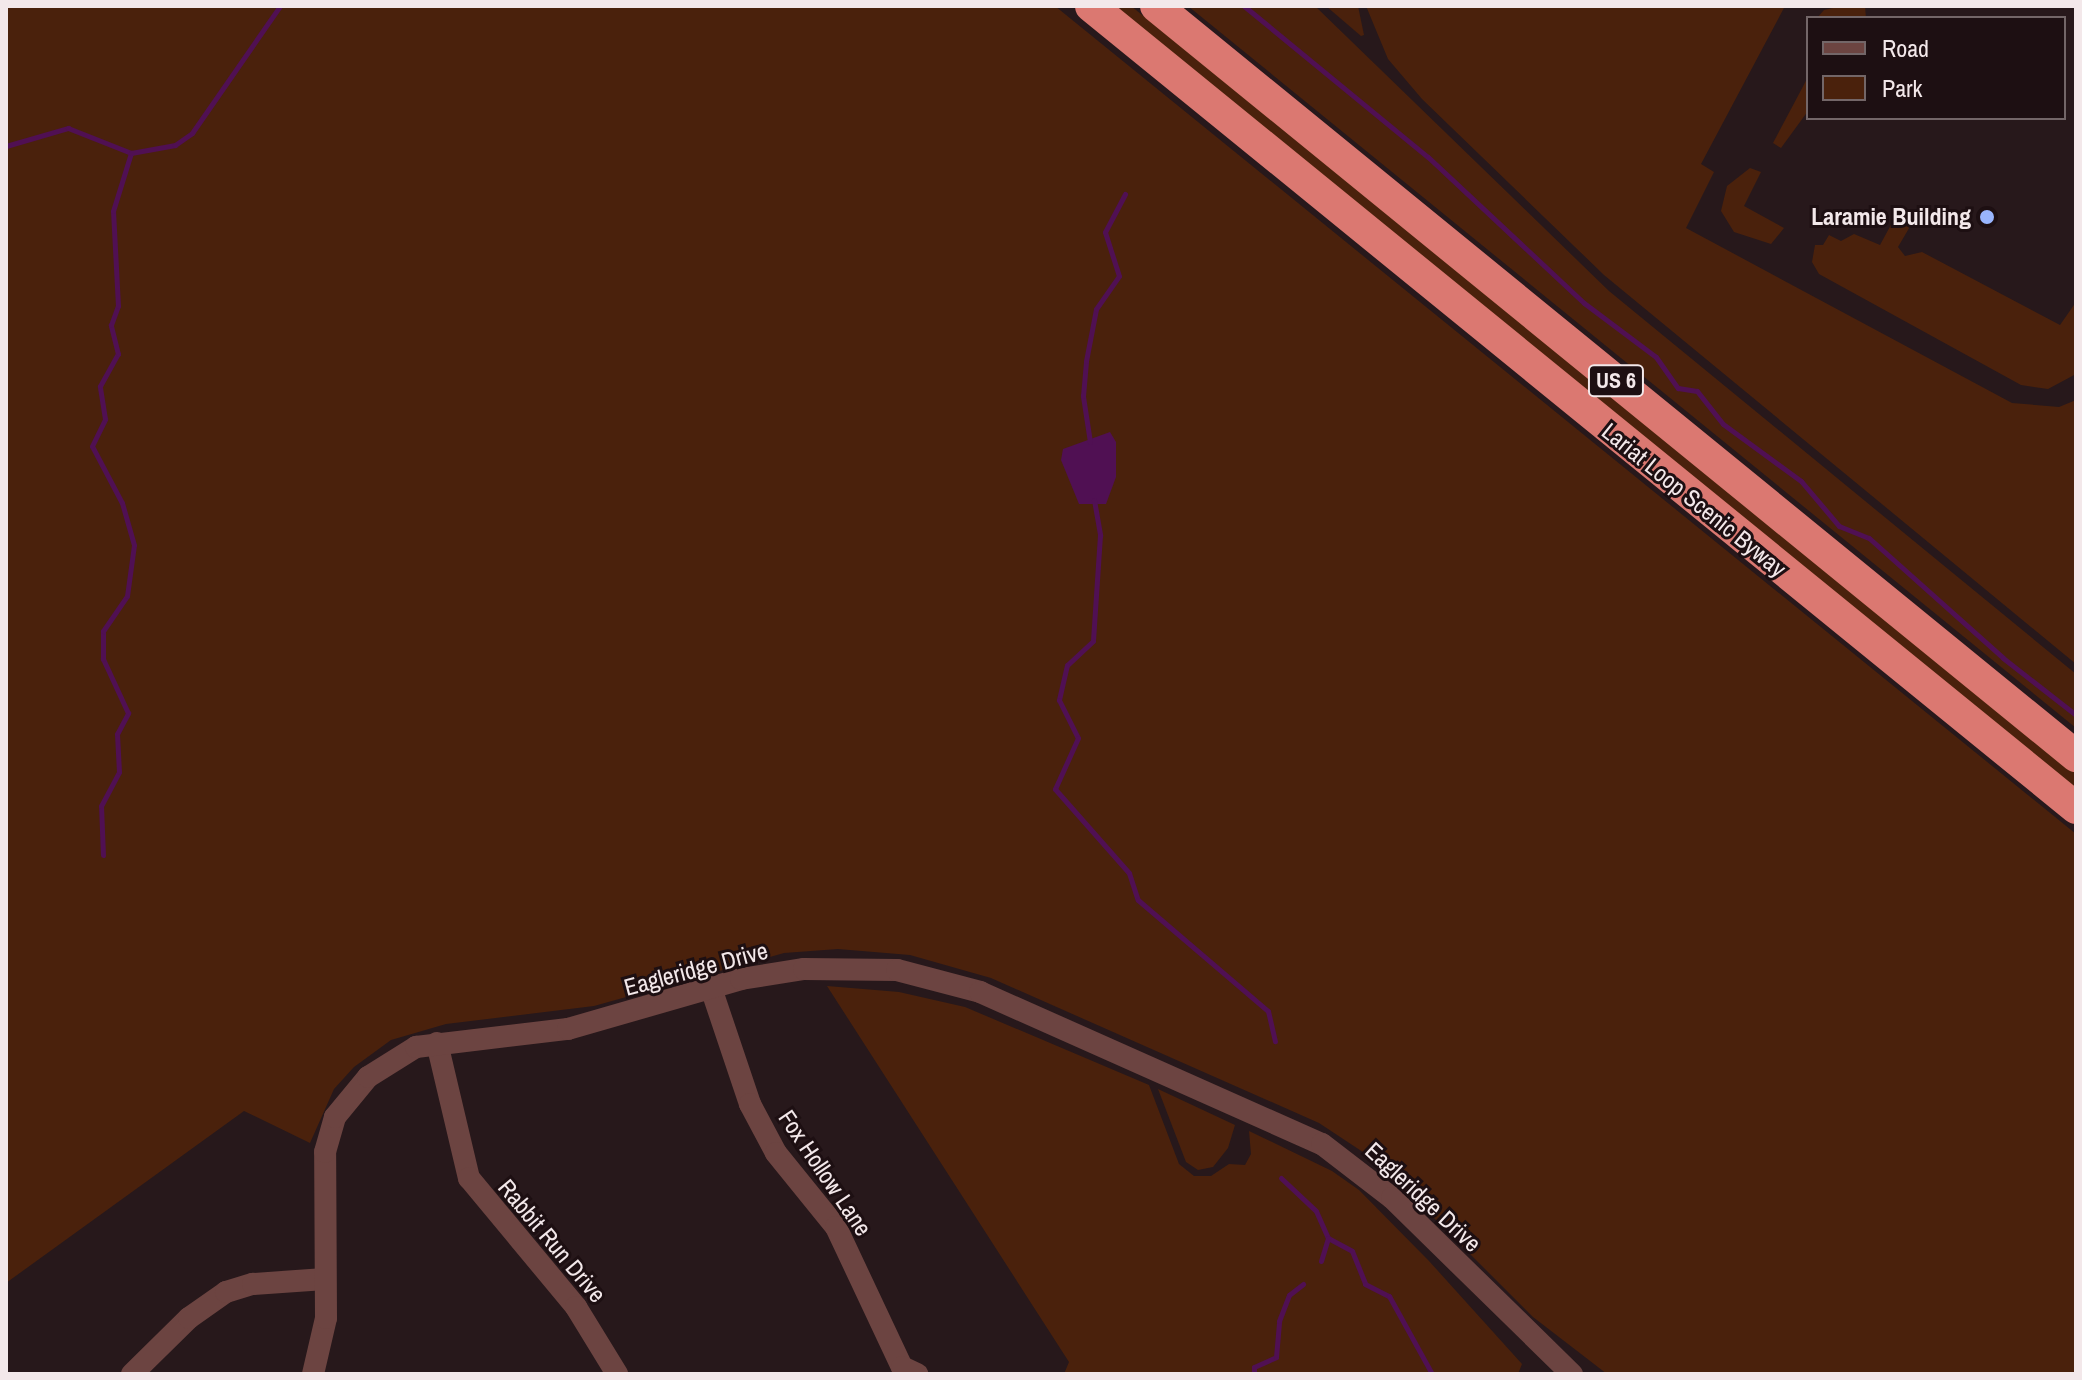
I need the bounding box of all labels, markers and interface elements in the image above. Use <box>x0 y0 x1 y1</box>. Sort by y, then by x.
legend <box>1806 16 2066 120</box>
text: Road <box>1882 32 1929 64</box>
text: Park <box>1882 72 1922 104</box>
place label: Laramie Building <box>1811 203 1971 231</box>
marker: Laramie Building <box>1978 208 1996 226</box>
road number: US 6 <box>1586 363 1646 399</box>
street label: Lariat Loop Scenic Byway <box>1596 417 1792 583</box>
street label: Eagleridge Drive <box>621 936 771 1002</box>
street label: Fox Hollow Lane <box>772 1105 878 1241</box>
street label: Eagleridge Drive <box>1359 1136 1487 1258</box>
street label: Rabbit Run Drive <box>492 1174 612 1308</box>

